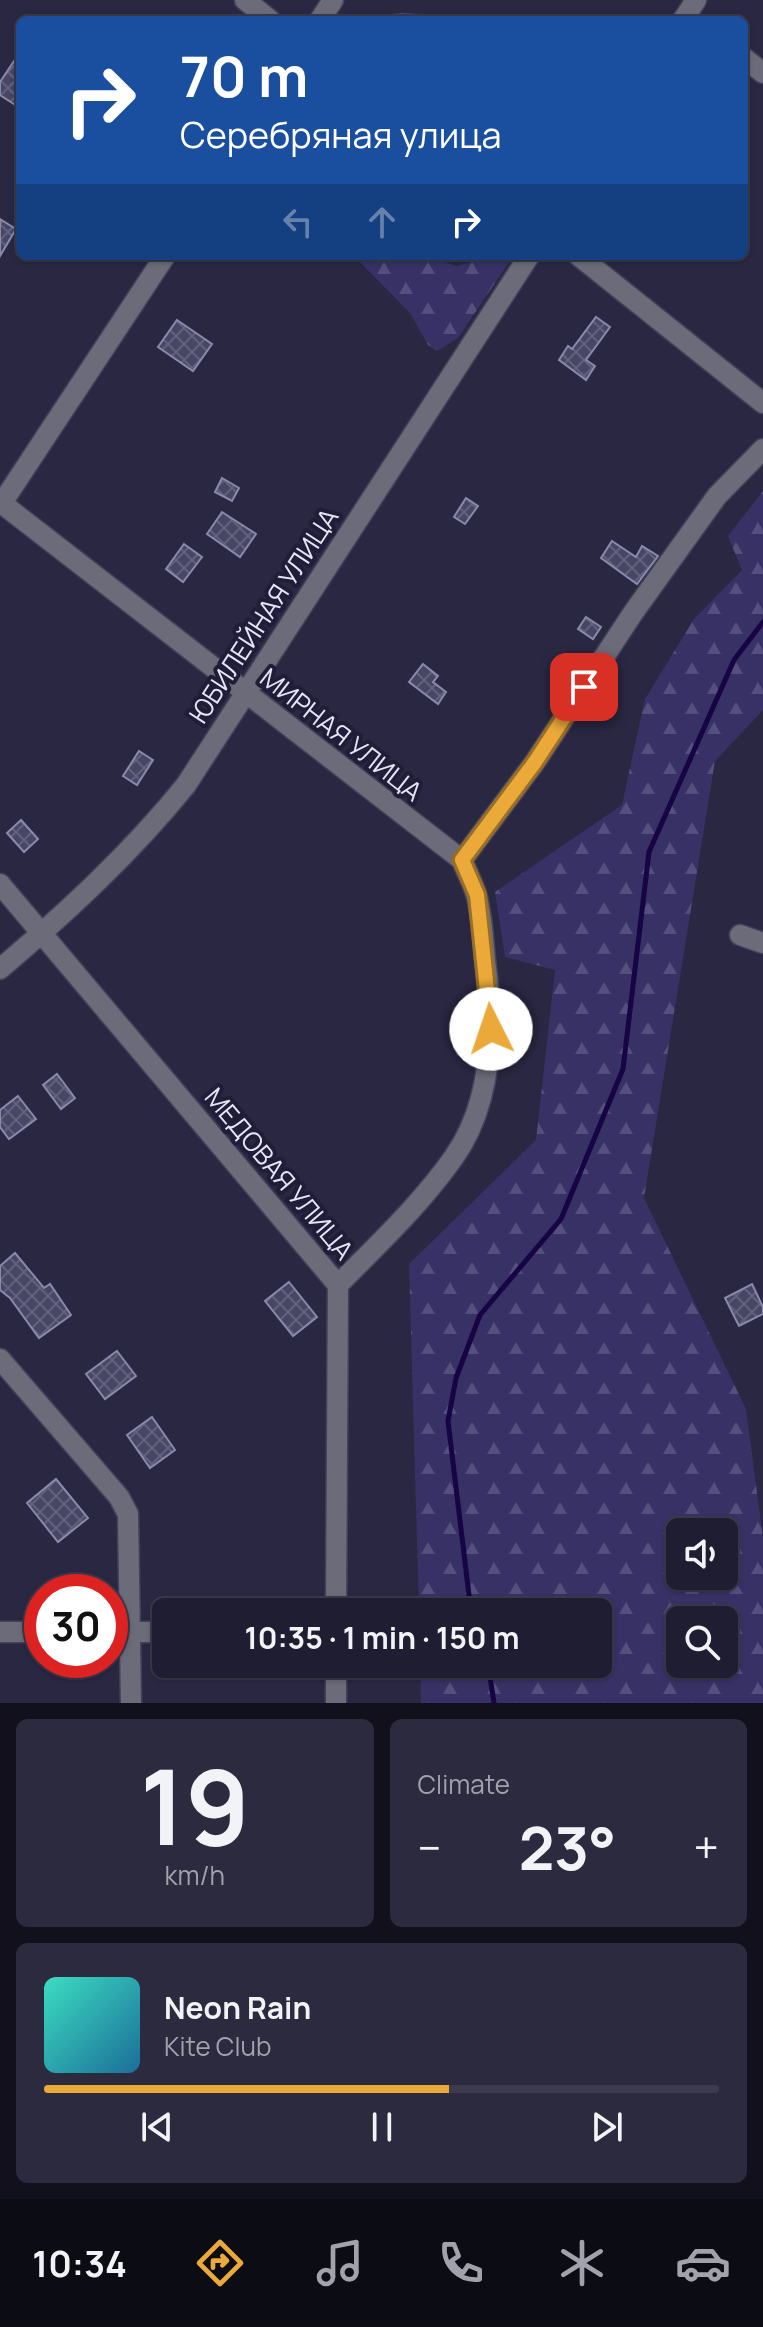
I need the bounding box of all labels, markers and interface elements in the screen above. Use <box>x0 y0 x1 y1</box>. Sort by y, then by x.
text: 70 m <box>180 37 308 114</box>
icon: right <box>48 48 152 152</box>
text: Серебряная улица <box>180 110 501 159</box>
icon: left <box>276 200 320 244</box>
icon: ahead <box>360 200 404 244</box>
icon: right <box>444 200 488 244</box>
street label: ЮБИЛЕЙНАЯ УЛИЦА <box>180 501 346 730</box>
pin <box>550 653 618 721</box>
street label: МИРНАЯ УЛИЦА <box>253 659 430 809</box>
icon: arrive <box>562 665 606 709</box>
position arrow <box>449 987 533 1071</box>
street label: МЕДОВАЯ УЛИЦА <box>197 1080 362 1267</box>
map controls <box>666 1518 738 1678</box>
button: sound <box>666 1518 738 1590</box>
speed limit sign: 30 <box>24 1574 128 1678</box>
button: search <box>666 1606 738 1678</box>
text: 10:35 · 1 min · 150 m <box>245 1617 519 1658</box>
text: 19 <box>140 1734 250 1876</box>
text: Climate <box>418 1766 510 1802</box>
text: 23° <box>519 1806 616 1888</box>
text: − <box>418 1817 441 1877</box>
text: + <box>694 1817 719 1877</box>
text: km/h <box>165 1857 225 1893</box>
text: Neon Rain <box>164 1987 311 2028</box>
text: Kite Club <box>164 2028 271 2064</box>
icon: previous <box>135 2105 179 2149</box>
icon: pause <box>360 2105 404 2149</box>
icon: next <box>585 2105 629 2149</box>
icon: directions <box>192 2235 248 2291</box>
icon: music <box>312 2235 368 2291</box>
icon: phone <box>433 2235 489 2291</box>
icon: climate <box>554 2235 610 2291</box>
icon: car <box>675 2235 731 2291</box>
text: 10:34 <box>32 2239 127 2288</box>

